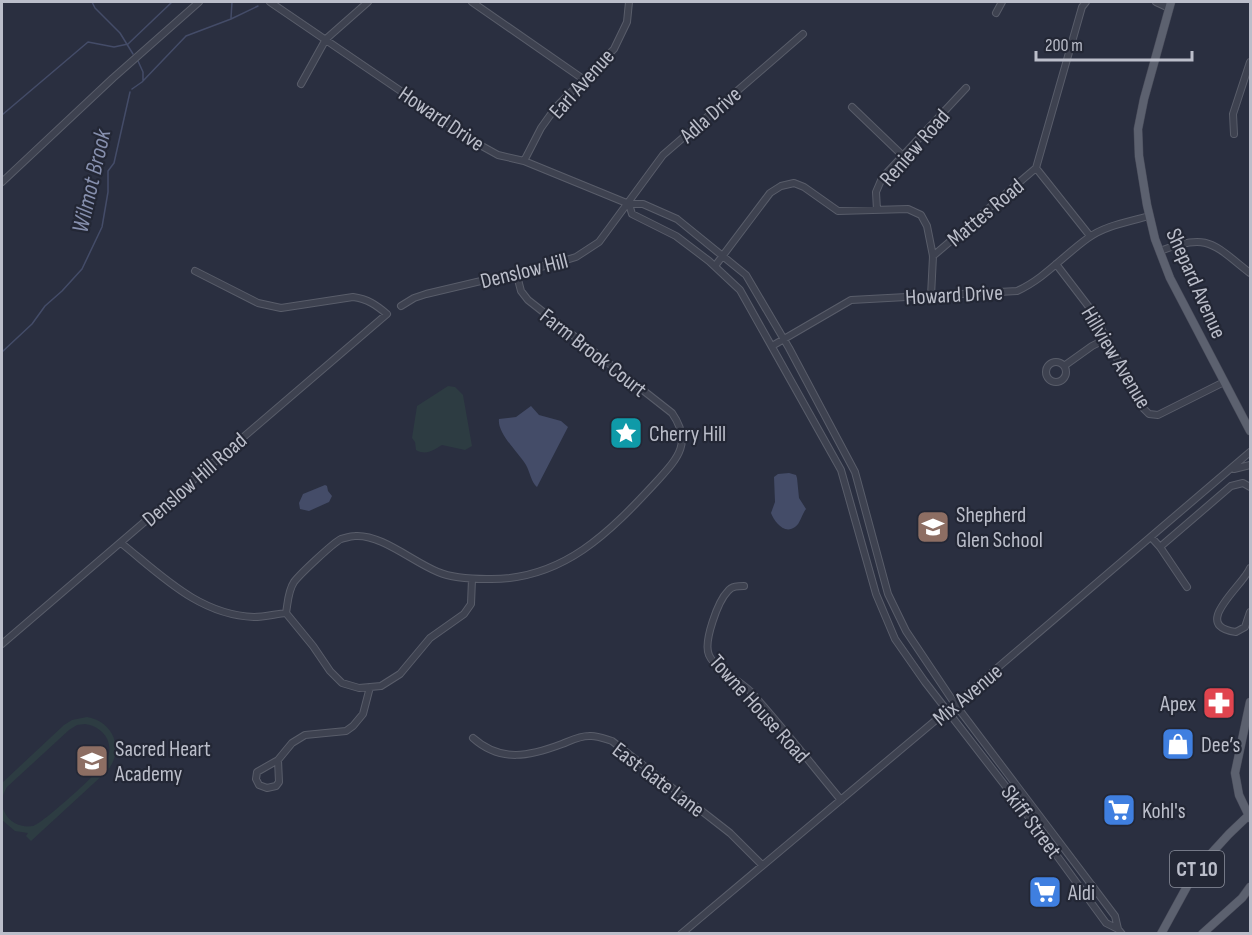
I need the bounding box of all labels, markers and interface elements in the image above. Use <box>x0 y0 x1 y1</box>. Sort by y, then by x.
scale bar <box>1036 24 1192 62</box>
text: 200 m <box>1045 35 1083 56</box>
street label: Earl Avenue <box>544 43 621 125</box>
street label: Howard Drive <box>393 81 489 158</box>
street label: Adla Drive <box>674 81 747 150</box>
street label: Reniew Road <box>874 104 956 192</box>
water label: Wilmot Brook <box>66 126 118 236</box>
street label: Mattes Road <box>942 173 1030 253</box>
street label: Shepard Avenue <box>1159 224 1232 343</box>
street label: Denslow Hill <box>478 248 571 295</box>
street label: Howard Drive <box>905 279 1004 312</box>
street label: Hillview Avenue <box>1075 302 1157 414</box>
street label: Farm Brook Court <box>534 303 652 404</box>
place icon: Cherry Hill <box>608 415 644 451</box>
place label: Cherry Hill <box>649 421 726 448</box>
street label: Denslow Hill Road <box>137 427 253 533</box>
place label: Shepherd Glen School <box>956 502 1043 554</box>
school or university icon: Shepherd Glen School <box>915 509 951 545</box>
street label: Towne House Road <box>703 649 815 769</box>
street label: Mix Avenue <box>928 658 1008 732</box>
pharmacy icon: Apex <box>1201 685 1237 721</box>
place label: Apex <box>1159 691 1197 718</box>
shop icon: Dee’s <box>1160 726 1196 762</box>
place label: Dee’s <box>1201 732 1241 759</box>
place label: Sacred Heart Academy <box>114 736 211 788</box>
street label: East Gate Lane <box>607 737 710 824</box>
school or university icon: Sacred Heart Academy <box>74 743 110 779</box>
street label: Skiff Street <box>995 780 1067 864</box>
supermarket icon: Kohl's <box>1101 792 1137 828</box>
place label: Kohl's <box>1142 798 1186 825</box>
road number: CT 10 <box>1170 851 1224 887</box>
supermarket icon: Aldi <box>1027 874 1063 910</box>
place label: Aldi <box>1067 880 1095 907</box>

